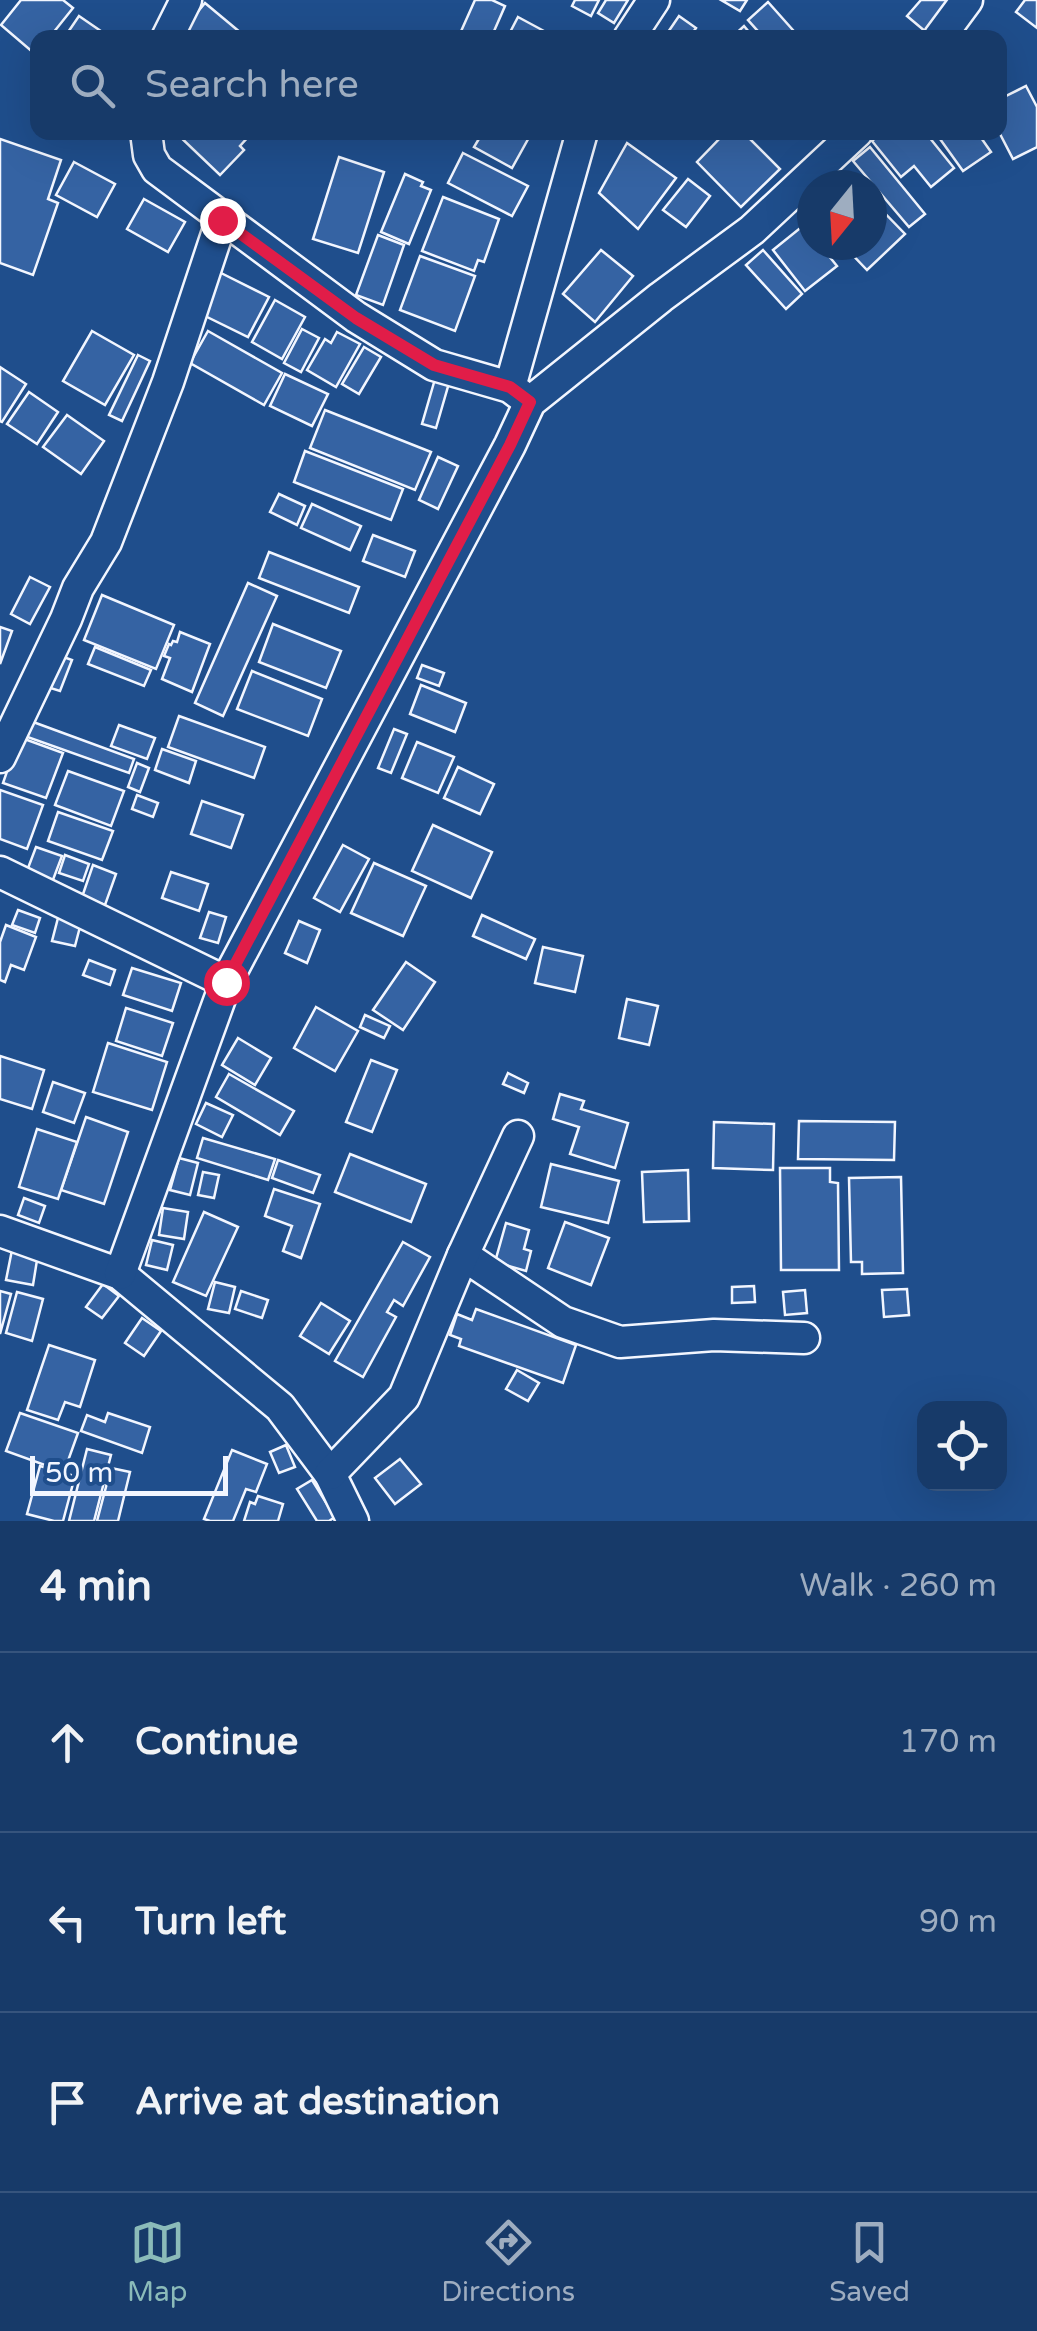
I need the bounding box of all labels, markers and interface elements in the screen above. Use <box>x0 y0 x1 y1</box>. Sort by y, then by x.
search box <box>30 30 1007 140</box>
icon: search <box>65 58 120 113</box>
text: Search here <box>145 62 359 108</box>
north arrow <box>797 170 887 260</box>
route end <box>200 198 246 244</box>
route start <box>204 960 250 1006</box>
map controls <box>917 1401 1007 1491</box>
button: locate <box>917 1401 1007 1491</box>
scale bar <box>30 1451 228 1496</box>
text: 50 m <box>45 1456 113 1490</box>
text: 4 min <box>40 1561 152 1612</box>
text: Walk · 260 m <box>800 1567 997 1605</box>
icon: ahead <box>40 1715 95 1770</box>
text: Continue <box>135 1719 298 1765</box>
text: 170 m <box>899 1723 997 1761</box>
icon: left <box>40 1895 95 1950</box>
text: Turn left <box>135 1899 286 1945</box>
text: 90 m <box>919 1903 997 1941</box>
icon: arrive <box>40 2075 95 2130</box>
text: Arrive at destination <box>135 2079 500 2125</box>
tab: Map <box>127 2215 187 2309</box>
tab: Directions <box>441 2215 575 2309</box>
tab: Saved <box>829 2215 910 2309</box>

